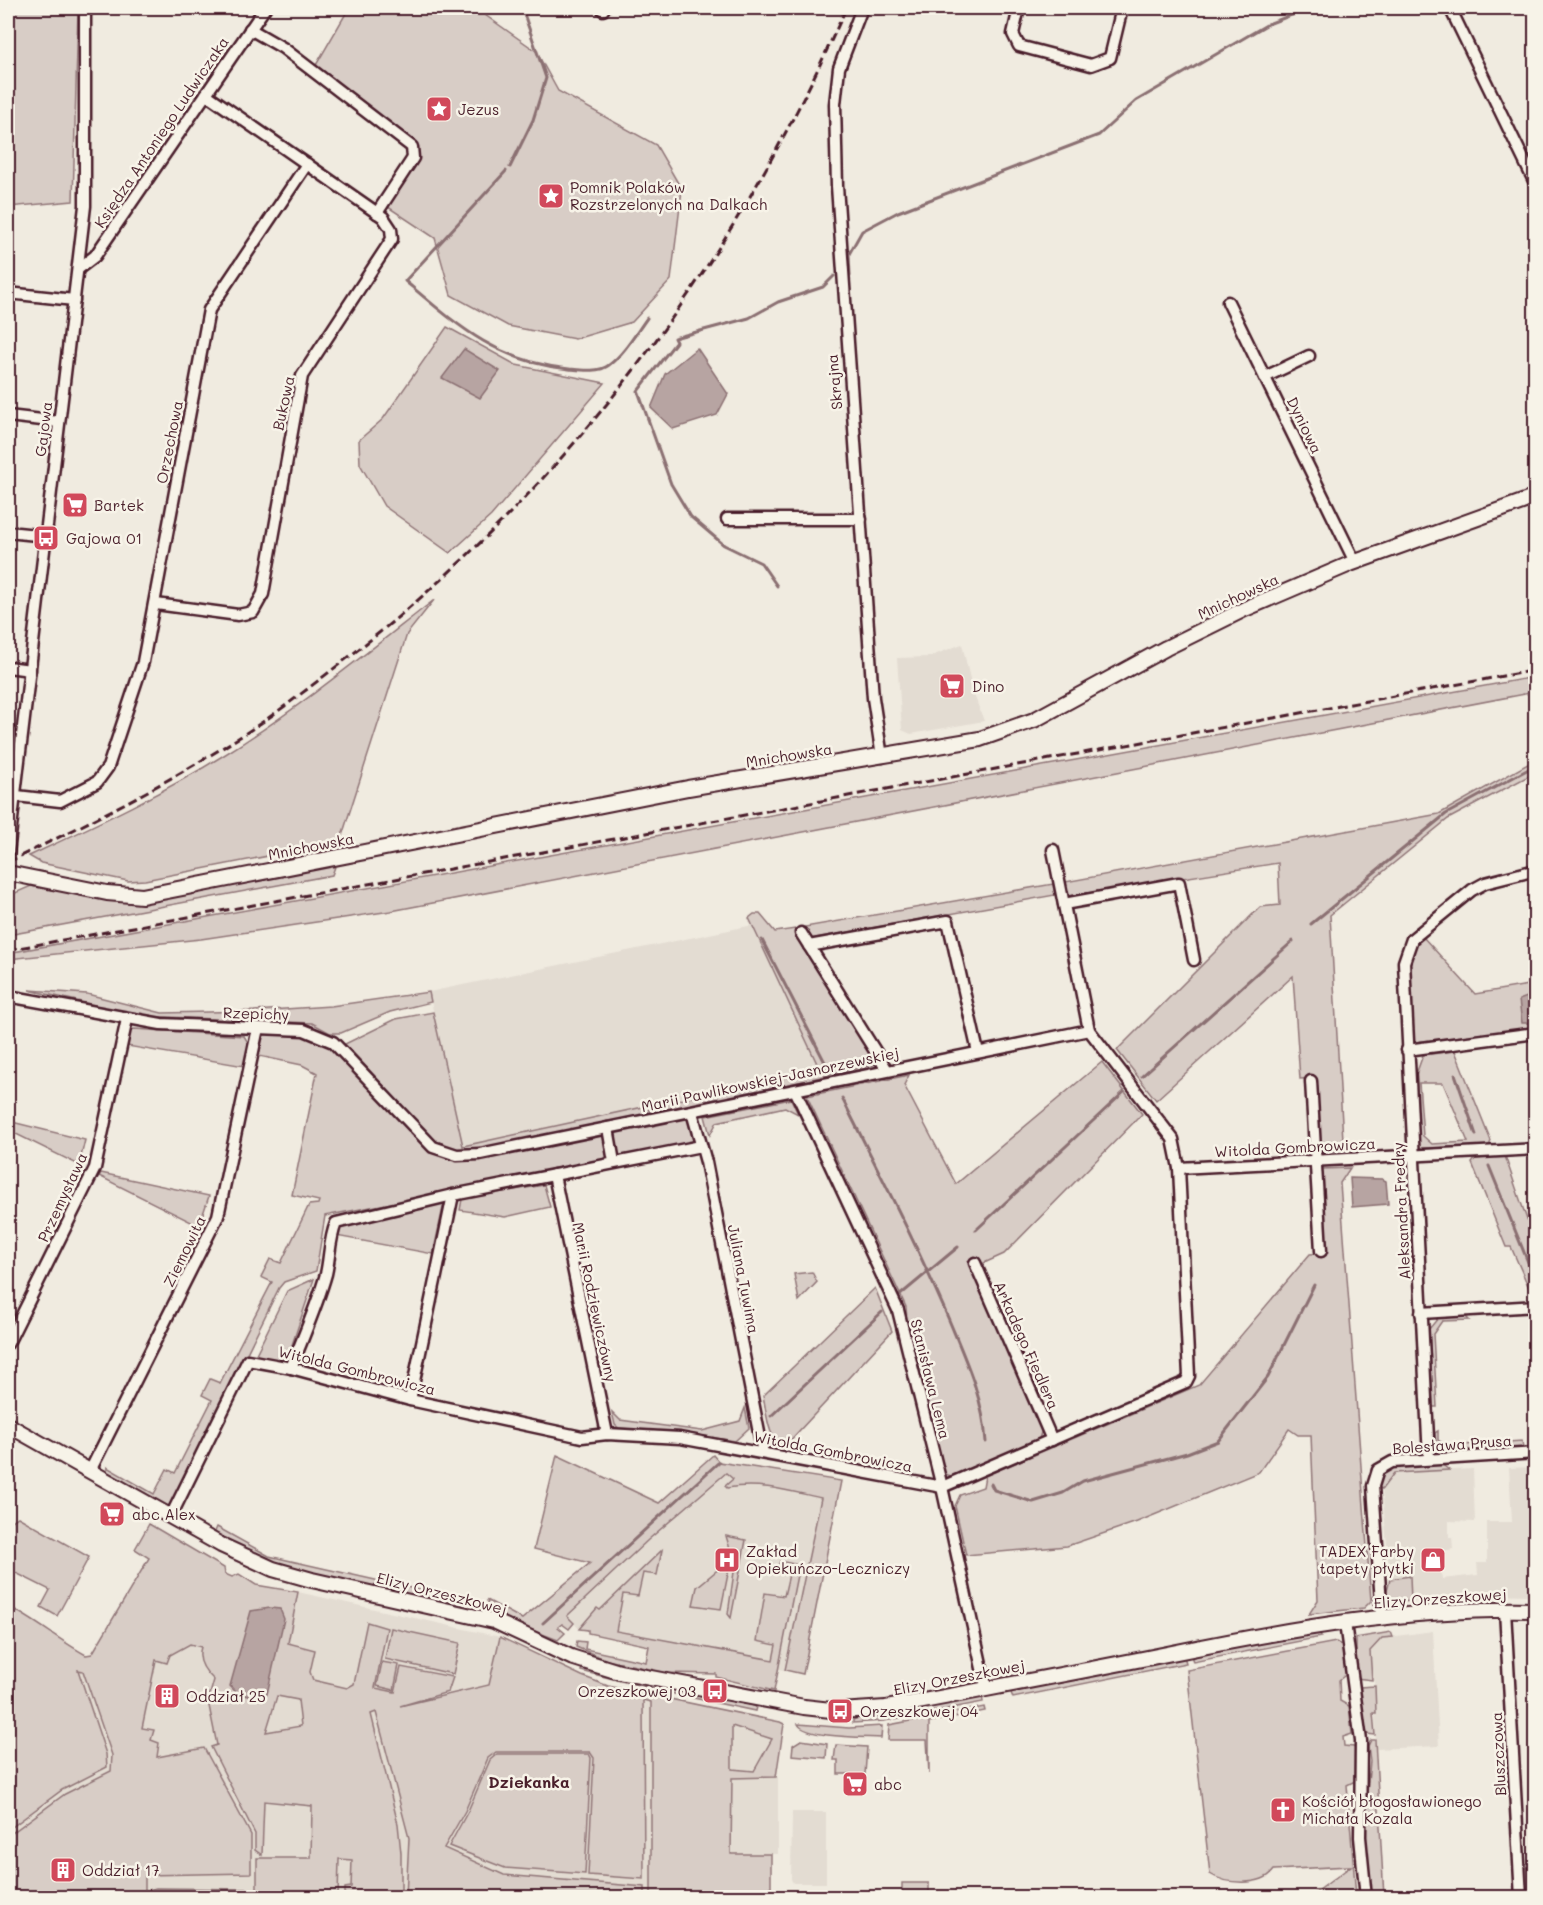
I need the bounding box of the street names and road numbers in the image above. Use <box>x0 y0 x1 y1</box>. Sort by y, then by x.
street label: Księdza Antoniego Ludwiczaka <box>89 32 233 232</box>
street label: Skrajna <box>822 353 846 411</box>
street label: Bukowa <box>267 374 299 432</box>
street label: Dyniowa <box>1283 393 1327 457</box>
street label: Orzechowa <box>151 399 187 485</box>
street label: Gajowa <box>30 400 56 458</box>
street label: Mnichowska <box>1194 568 1282 624</box>
street label: Mnichowska <box>744 738 834 772</box>
street label: Mnichowska <box>266 828 356 864</box>
street label: Rzepichy <box>223 1002 290 1024</box>
street label: Marii Pawlikowskiej-Jasnorzewskiej <box>639 1042 901 1116</box>
street label: Witolda Gombrowicza <box>1214 1133 1376 1161</box>
street label: Aleksandra Fredry <box>1387 1142 1415 1280</box>
street label: Przemysława <box>33 1149 91 1245</box>
street label: Ziemowita <box>158 1212 210 1290</box>
street label: Marii Rodziewiczówny <box>568 1220 622 1384</box>
street label: Juliana Tuwima <box>724 1223 764 1335</box>
street label: Arkadego Fiedlera <box>990 1278 1064 1412</box>
street label: Stanisława Lema <box>906 1317 956 1441</box>
street label: Witolda Gombrowicza <box>276 1341 438 1399</box>
street label: Witolda Gombrowicza <box>752 1426 914 1476</box>
street label: Bolesława Prusa <box>1392 1430 1512 1458</box>
street label: Elizy Orzeszkowej <box>375 1567 509 1619</box>
street label: Elizy Orzeszkowej <box>1373 1583 1507 1613</box>
street label: Elizy Orzeszkowej <box>892 1654 1026 1700</box>
street label: Bluszczowa <box>1486 1712 1510 1796</box>

